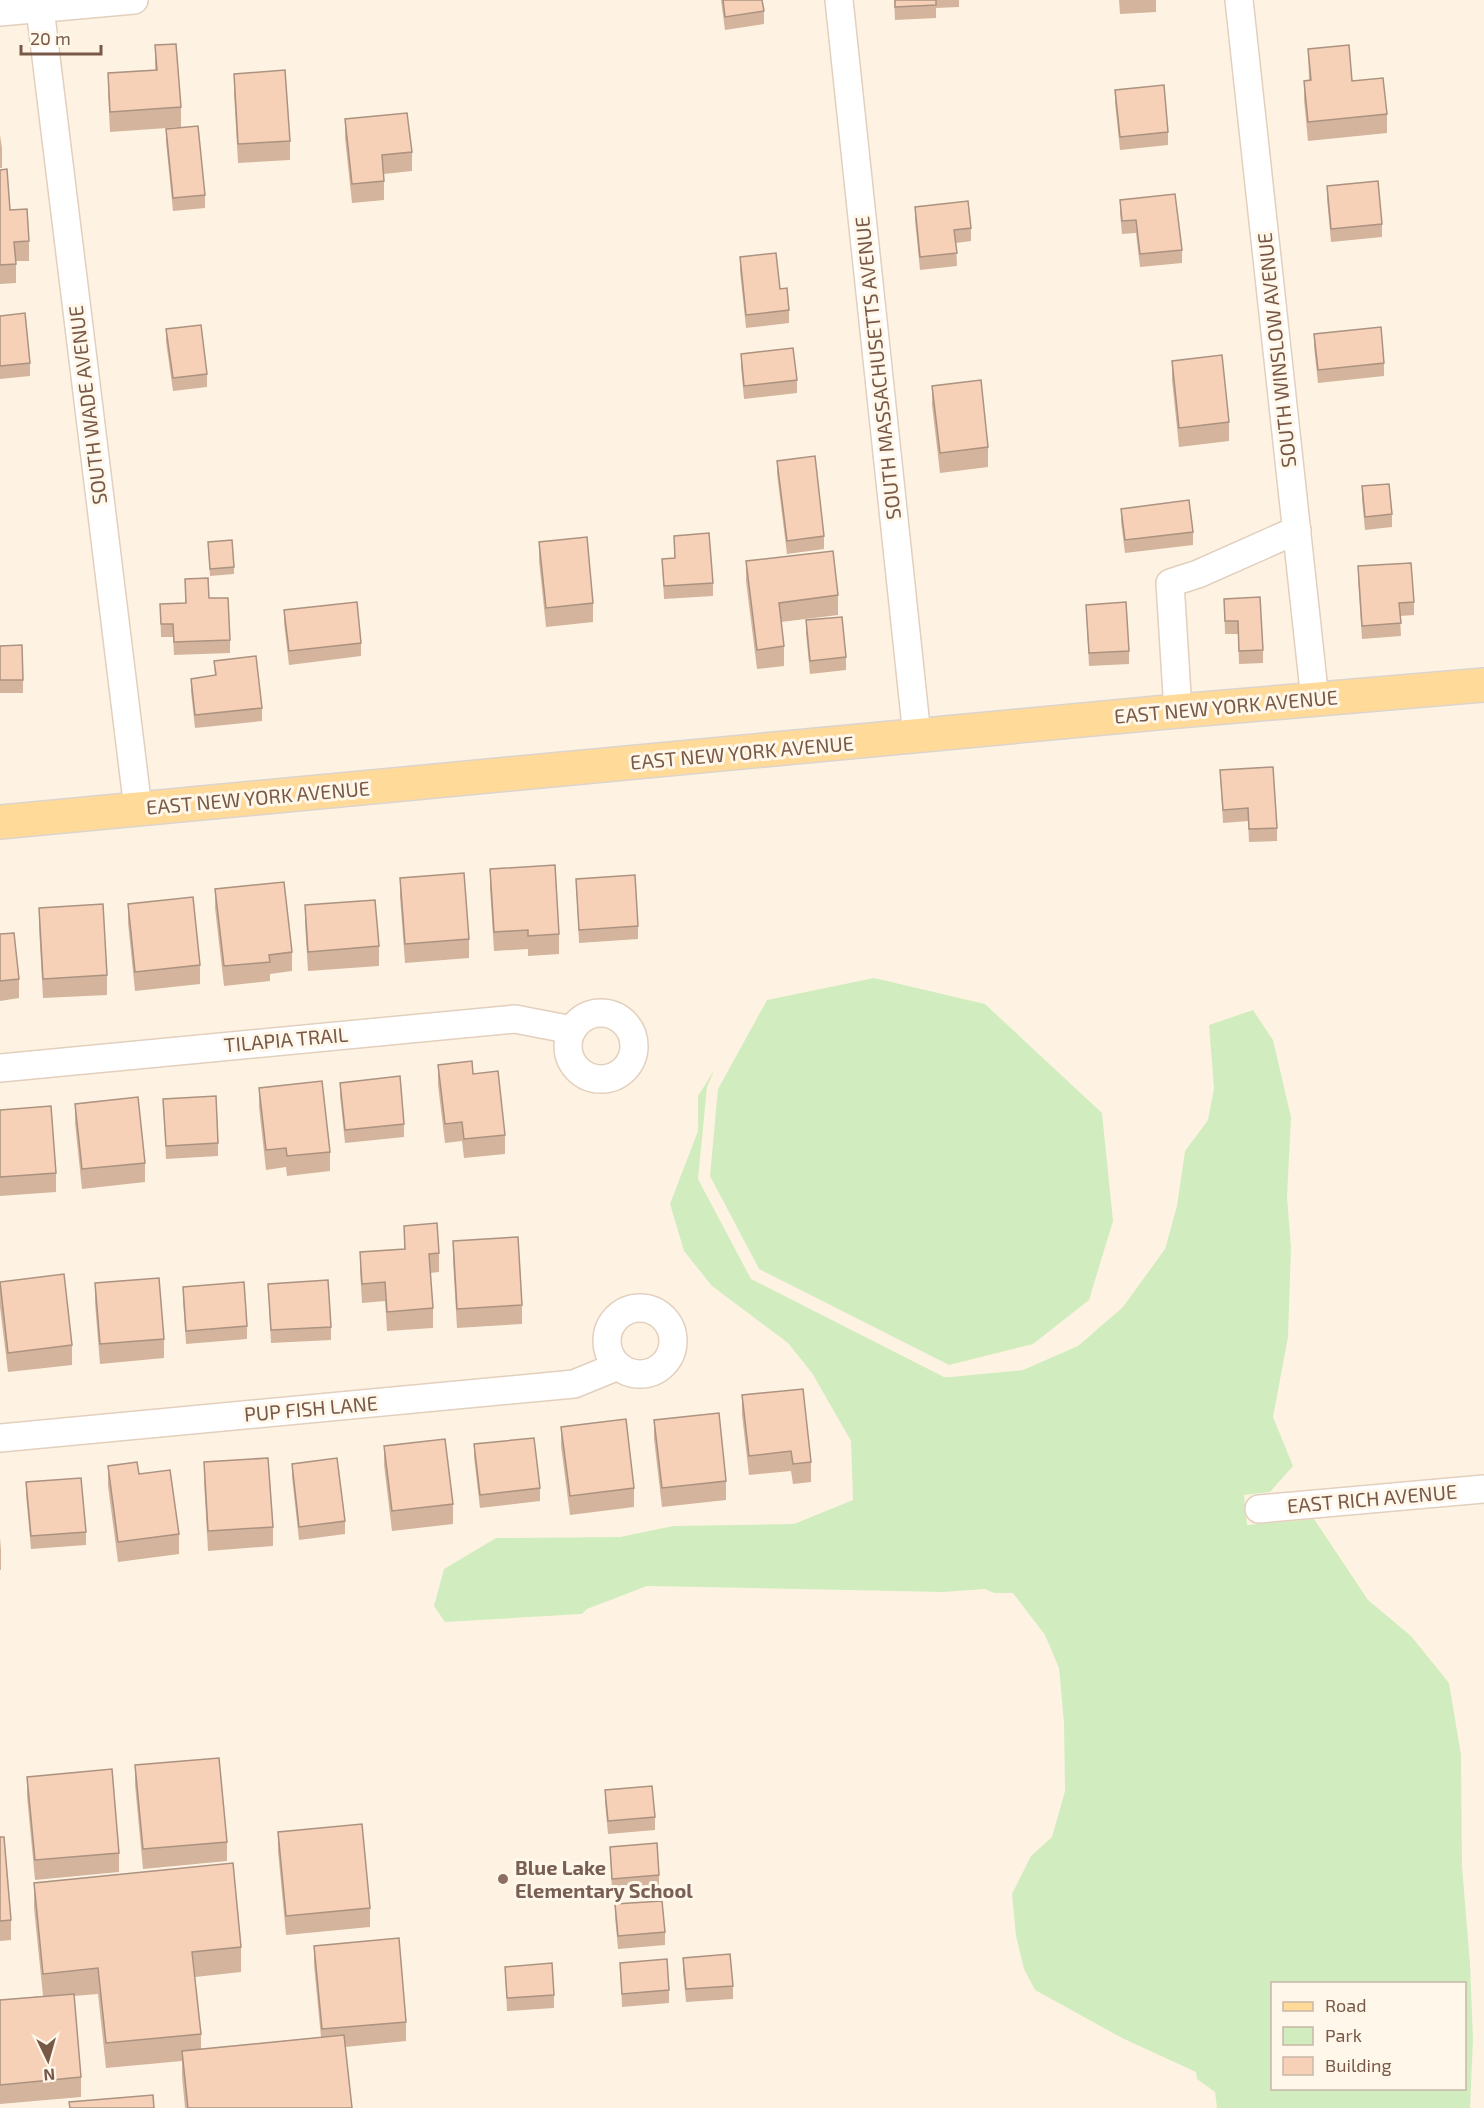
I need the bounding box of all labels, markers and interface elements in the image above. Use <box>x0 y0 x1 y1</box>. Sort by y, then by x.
scale bar <box>21 18 100 56</box>
text: 20 m <box>30 27 71 49</box>
street label: SOUTH MASSACHUSETTS AVENUE <box>849 215 905 521</box>
street label: SOUTH WINSLOW AVENUE <box>1252 231 1300 469</box>
street label: SOUTH WADE AVENUE <box>63 304 111 506</box>
street label: EAST NEW YORK AVENUE <box>1113 684 1339 728</box>
street label: EAST NEW YORK AVENUE <box>629 730 855 774</box>
street label: EAST NEW YORK AVENUE <box>145 775 371 819</box>
street label: TILAPIA TRAIL <box>223 1022 349 1056</box>
street label: PUP FISH LANE <box>243 1390 379 1426</box>
street label: EAST RICH AVENUE <box>1286 1479 1458 1517</box>
place label: Blue Lake Elementary School <box>515 1855 693 1903</box>
marker: Blue Lake Elementary School <box>496 1872 510 1886</box>
legend <box>1271 1982 1466 2090</box>
text: Road <box>1325 1994 1366 2016</box>
text: Park <box>1325 2024 1362 2046</box>
north arrow <box>18 2030 78 2090</box>
text: Building <box>1325 2054 1392 2076</box>
text: N <box>43 2065 56 2085</box>

